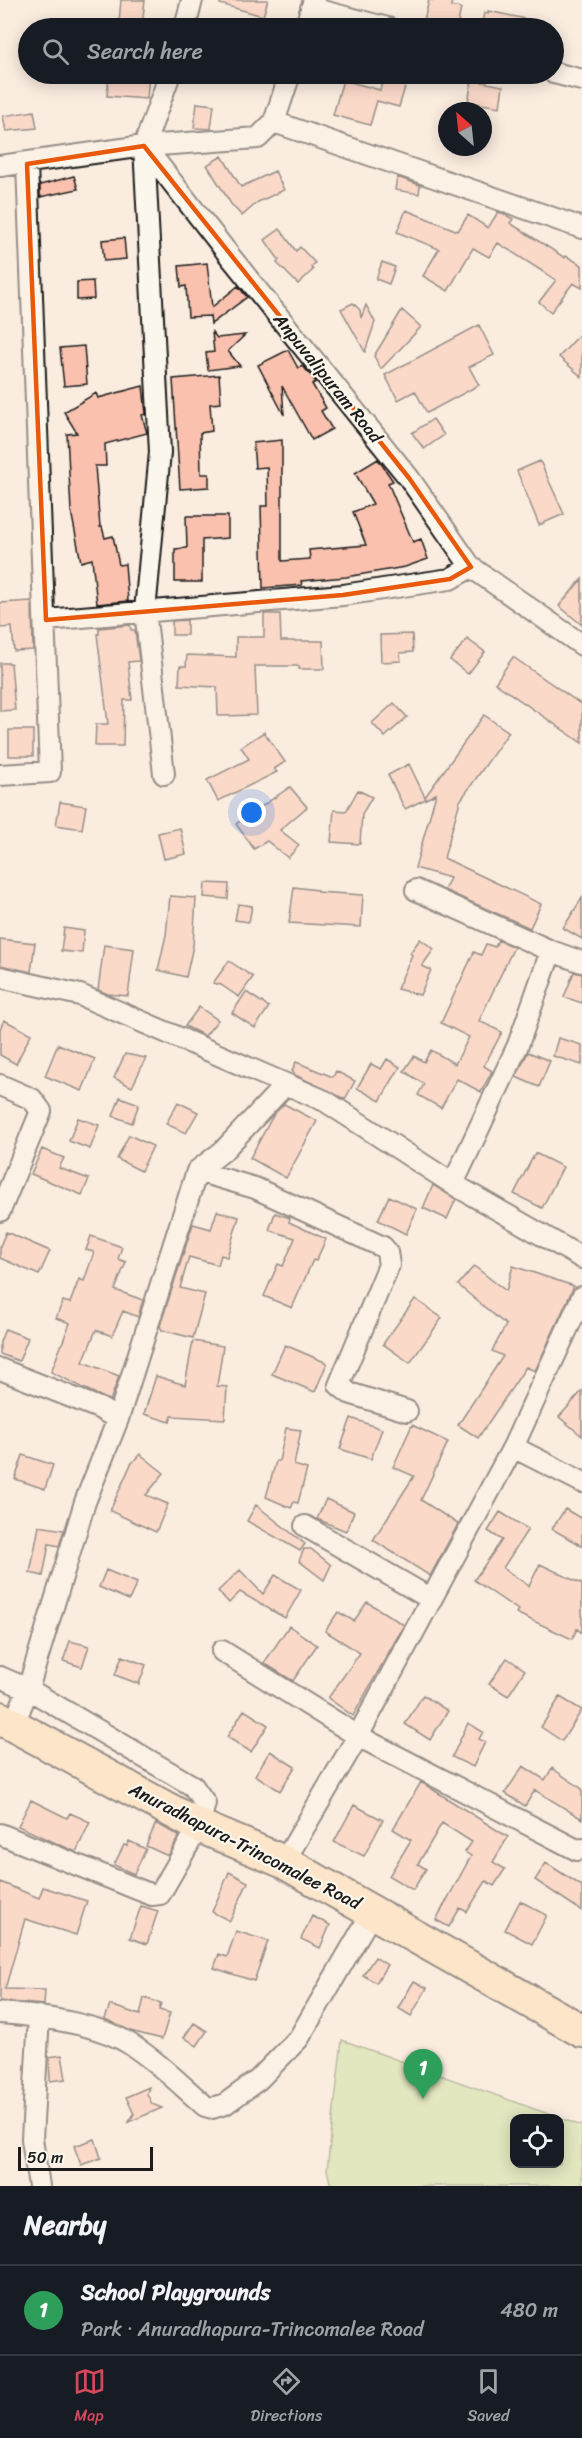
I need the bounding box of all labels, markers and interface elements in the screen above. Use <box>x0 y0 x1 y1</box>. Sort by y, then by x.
search box <box>18 18 564 84</box>
text: Search here <box>87 32 203 71</box>
icon: search <box>39 35 72 68</box>
north arrow <box>438 102 492 156</box>
street label: Anpuvalipuram Road <box>264 305 392 452</box>
your location <box>237 798 266 827</box>
street label: Anuradhapura-Trincomalee Road <box>122 1773 368 1919</box>
pin: 1 <box>404 2050 442 2099</box>
map controls <box>510 2114 564 2168</box>
button: locate <box>510 2114 564 2168</box>
text: 50 m <box>27 2143 63 2172</box>
scale bar <box>18 2144 153 2172</box>
text: Nearby <box>24 2202 106 2248</box>
text: School Playgrounds <box>81 2273 270 2312</box>
text: 1 <box>39 2293 48 2328</box>
text: 480 m <box>500 2293 558 2328</box>
text: Park · Anuradhapura-Trincomalee Road <box>81 2312 424 2347</box>
tab: Map <box>73 2365 106 2430</box>
tab: Directions <box>251 2365 322 2430</box>
tab: Saved <box>467 2365 509 2430</box>

